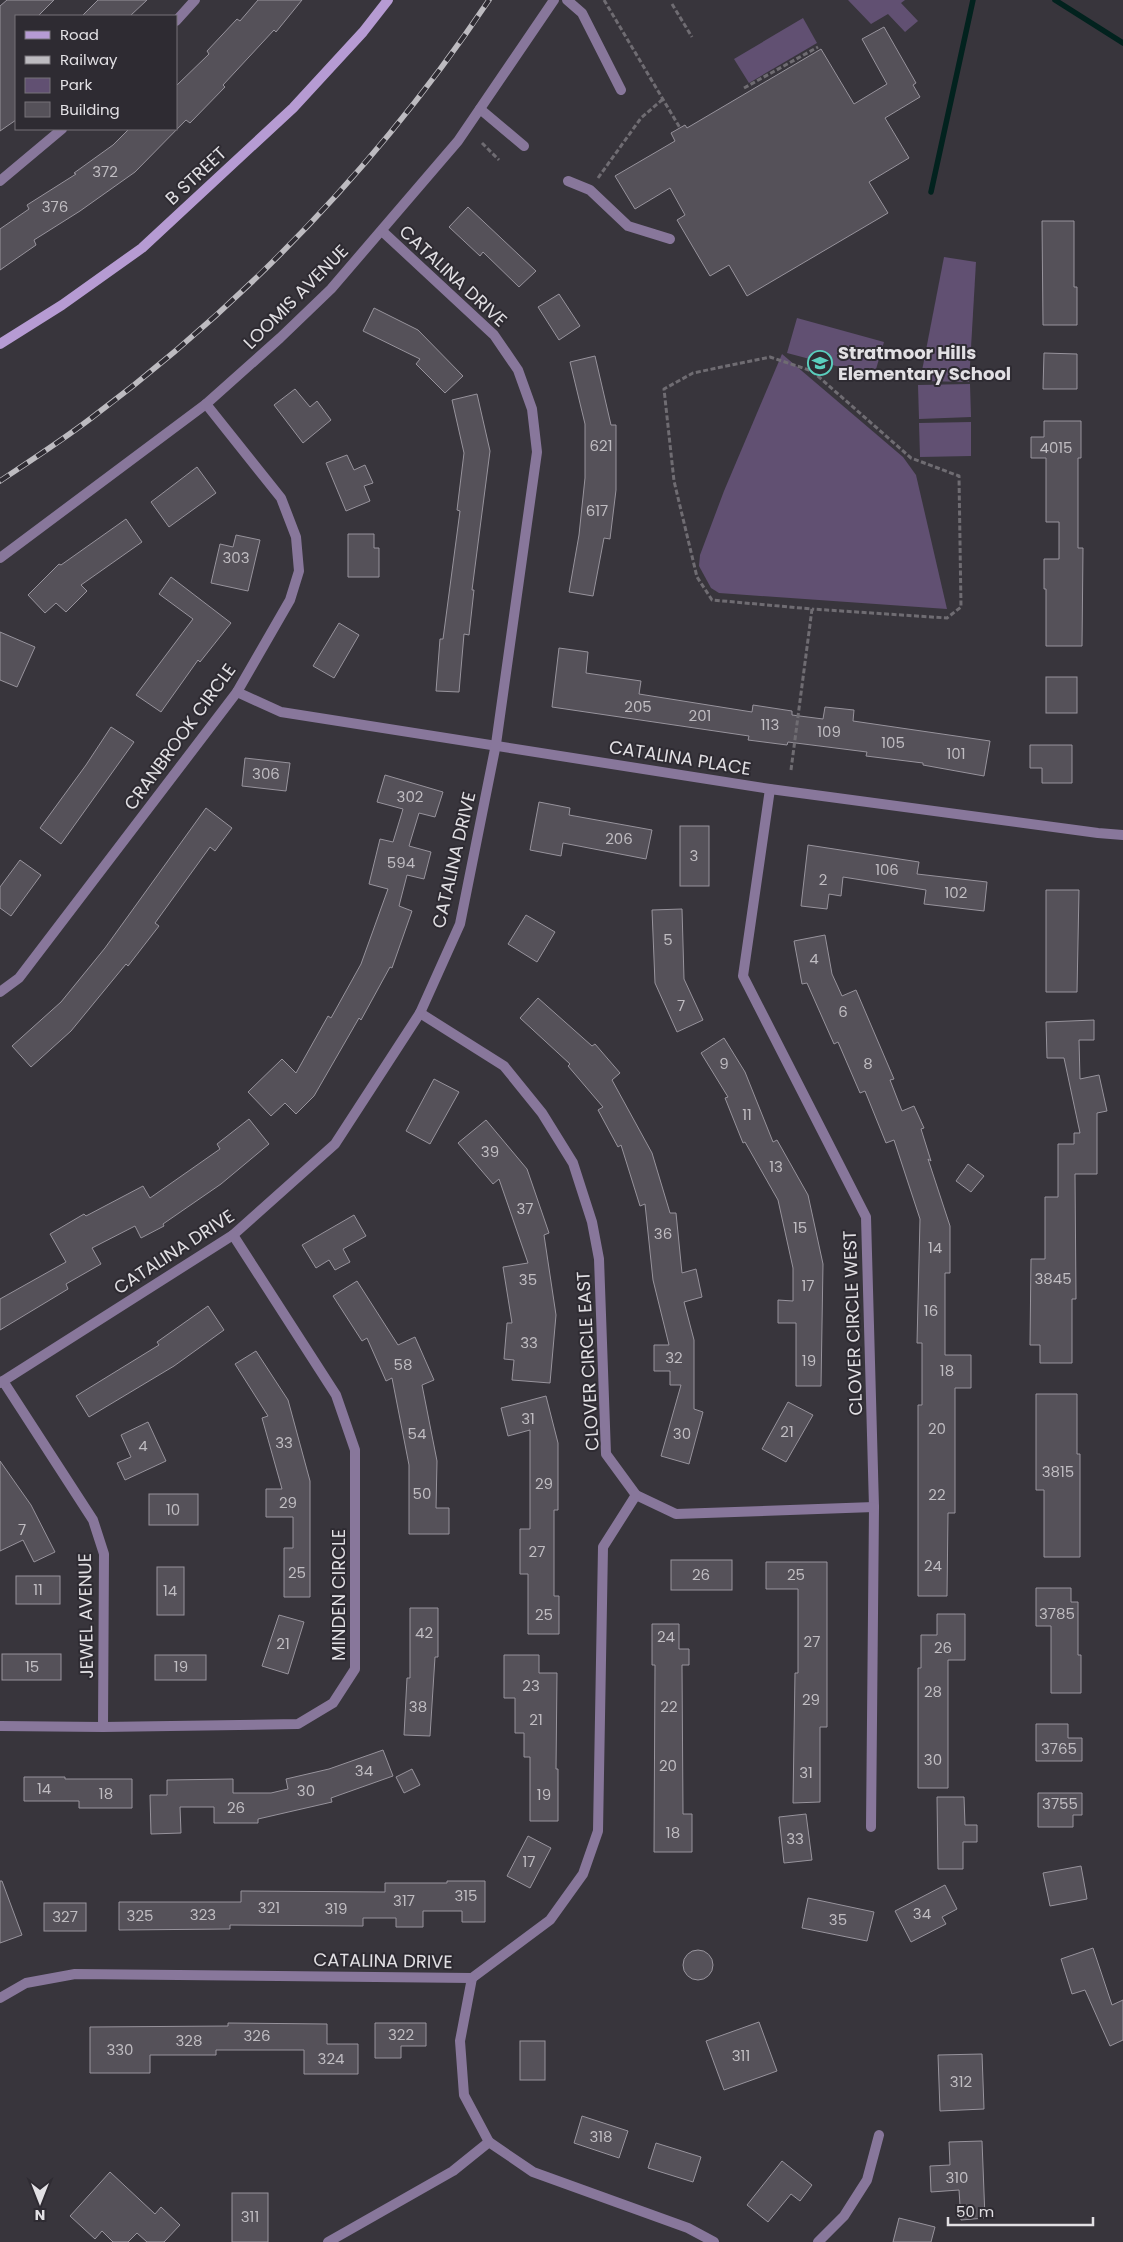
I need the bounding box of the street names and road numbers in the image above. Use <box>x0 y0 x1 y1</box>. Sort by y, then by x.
street label: B STREET <box>160 141 232 210</box>
street label: CATALINA DRIVE <box>394 219 513 332</box>
street label: LOOMIS AVENUE <box>238 239 354 355</box>
street label: CRANBROOK CIRCLE <box>118 658 241 815</box>
street label: CATALINA PLACE <box>607 734 753 781</box>
street label: CATALINA DRIVE <box>426 789 481 931</box>
street label: CATALINA DRIVE <box>109 1203 239 1300</box>
street label: CLOVER CIRCLE WEST <box>837 1230 868 1416</box>
street label: CLOVER CIRCLE EAST <box>570 1270 605 1451</box>
street label: MINDEN CIRCLE <box>326 1529 351 1661</box>
street label: JEWEL AVENUE <box>72 1553 99 1679</box>
street label: CATALINA DRIVE <box>313 1947 453 1974</box>

